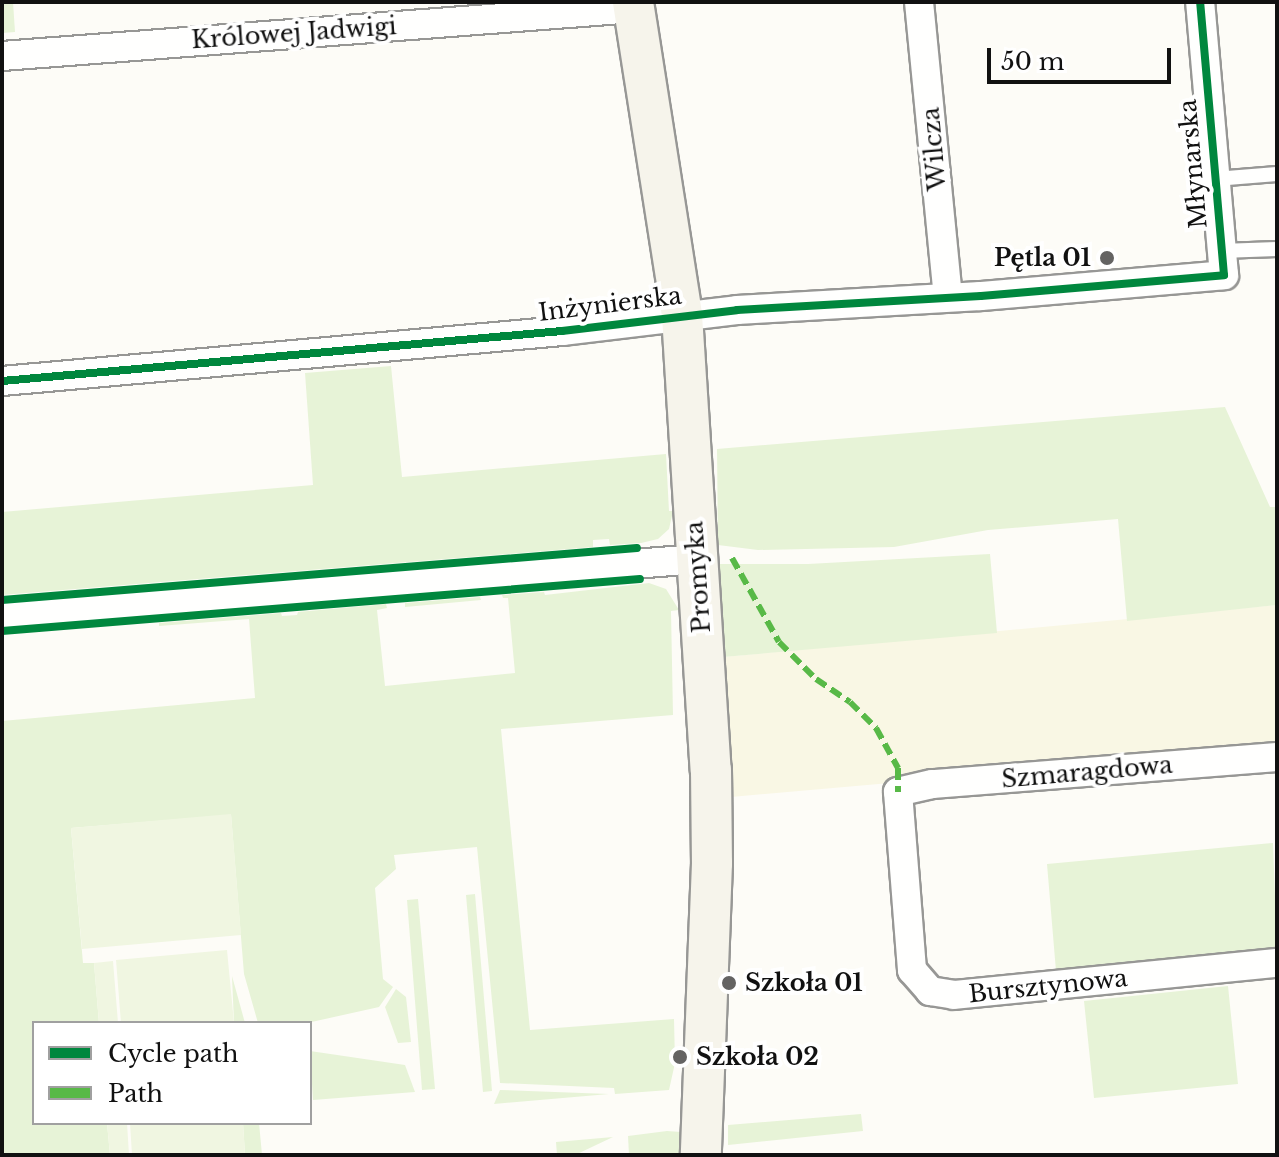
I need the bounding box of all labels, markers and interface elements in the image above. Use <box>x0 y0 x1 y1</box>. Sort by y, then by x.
street label: Królowej Jadwigi <box>190 11 398 55</box>
scale bar <box>991 32 1175 82</box>
text: 50 m <box>1001 47 1064 76</box>
street label: Młynarska <box>1173 98 1213 230</box>
street label: Wilcza <box>916 106 952 192</box>
place label: Pętla 01 <box>994 244 1091 272</box>
marker: Pętla 01 <box>1098 249 1116 267</box>
street label: Inżynierska <box>537 281 683 327</box>
street label: Promyka <box>680 520 716 634</box>
street label: Szmaragdowa <box>1000 750 1174 794</box>
street label: Bursztynowa <box>967 963 1129 1009</box>
place label: Szkoła 01 <box>745 969 863 997</box>
marker: Szkoła 01 <box>720 974 738 992</box>
legend <box>32 1021 312 1125</box>
text: Cycle path <box>108 1039 239 1068</box>
place label: Szkoła 02 <box>696 1043 819 1071</box>
marker: Szkoła 02 <box>671 1048 689 1066</box>
text: Path <box>108 1079 163 1108</box>

